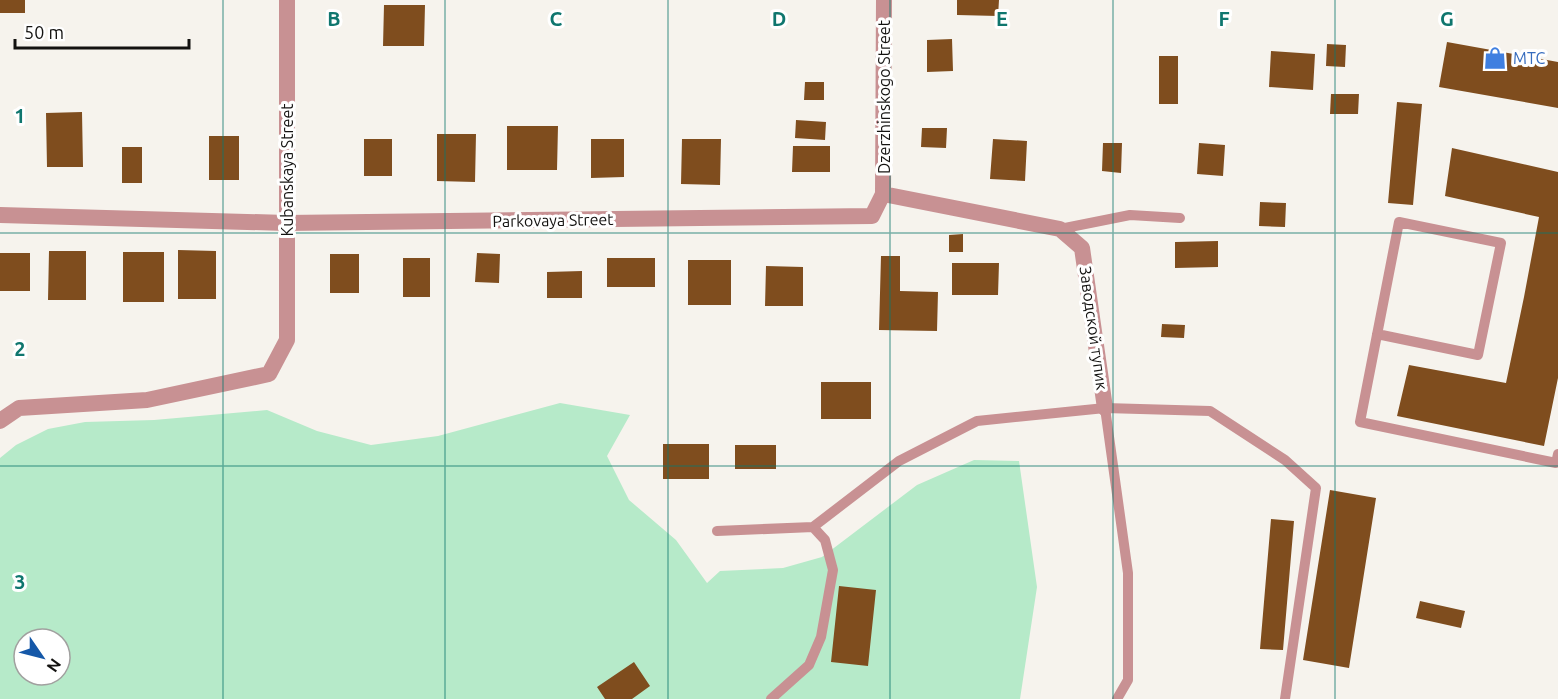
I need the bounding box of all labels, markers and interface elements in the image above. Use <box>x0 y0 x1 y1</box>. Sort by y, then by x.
text: B <box>327 7 341 30</box>
text: C <box>550 7 563 30</box>
text: D <box>772 7 786 30</box>
text: E <box>996 7 1008 30</box>
text: F <box>1218 7 1230 30</box>
text: G <box>1440 7 1454 30</box>
scale bar <box>15 12 189 50</box>
street label: Dzerzhinskogo Street <box>875 19 893 174</box>
text: 50 m <box>24 22 64 42</box>
shop icon: МТС <box>1482 45 1508 71</box>
place label: МТС <box>1513 49 1546 67</box>
street label: Kubanskaya Street <box>278 103 296 237</box>
text: 1 <box>14 104 26 127</box>
street label: Parkovaya Street <box>492 210 614 230</box>
street label: Заводской тупик <box>1076 265 1112 391</box>
text: 2 <box>14 337 26 360</box>
text: 3 <box>14 570 26 593</box>
north arrow <box>12 627 72 687</box>
text: N <box>43 656 65 676</box>

